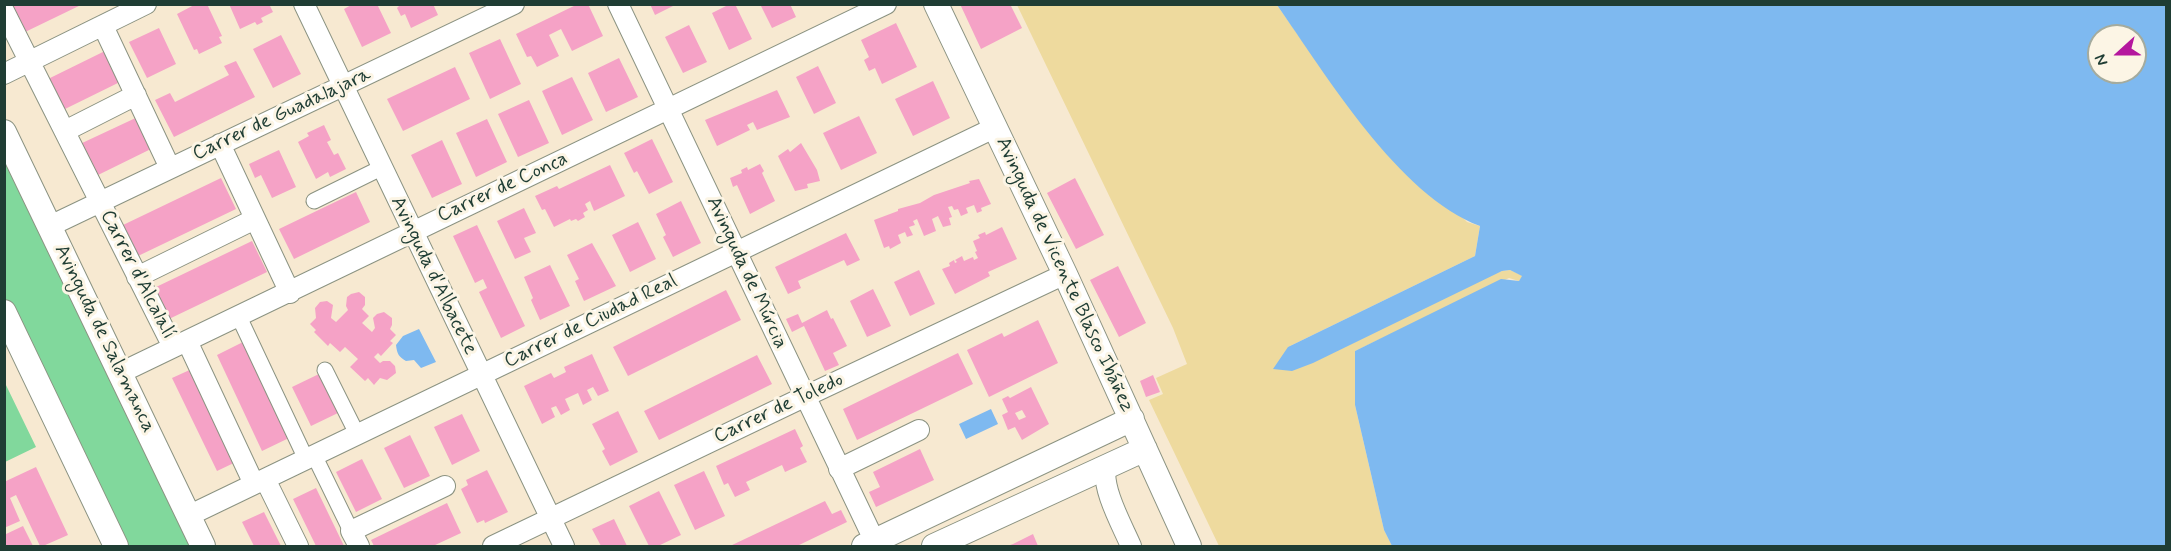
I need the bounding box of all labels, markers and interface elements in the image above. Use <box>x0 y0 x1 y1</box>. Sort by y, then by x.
north arrow <box>2087 24 2147 84</box>
text: N <box>2090 51 2113 69</box>
street label: Carrer de Guadalajara <box>189 63 375 167</box>
street label: Avinguda de Vicente Blasco Ibáñez <box>990 134 1138 416</box>
street label: Carrer de Conca <box>434 147 572 229</box>
street label: Avinguda d'Albacete <box>384 193 482 359</box>
street label: Avinguda de Múrcia <box>700 193 792 353</box>
street label: Carrer d'Alcalalí <box>94 206 180 344</box>
street label: Avinguda de Salamanca <box>48 241 160 437</box>
street label: Carrer de Ciudad Real <box>501 270 681 374</box>
street label: Carrer de Toledo <box>710 369 848 449</box>

